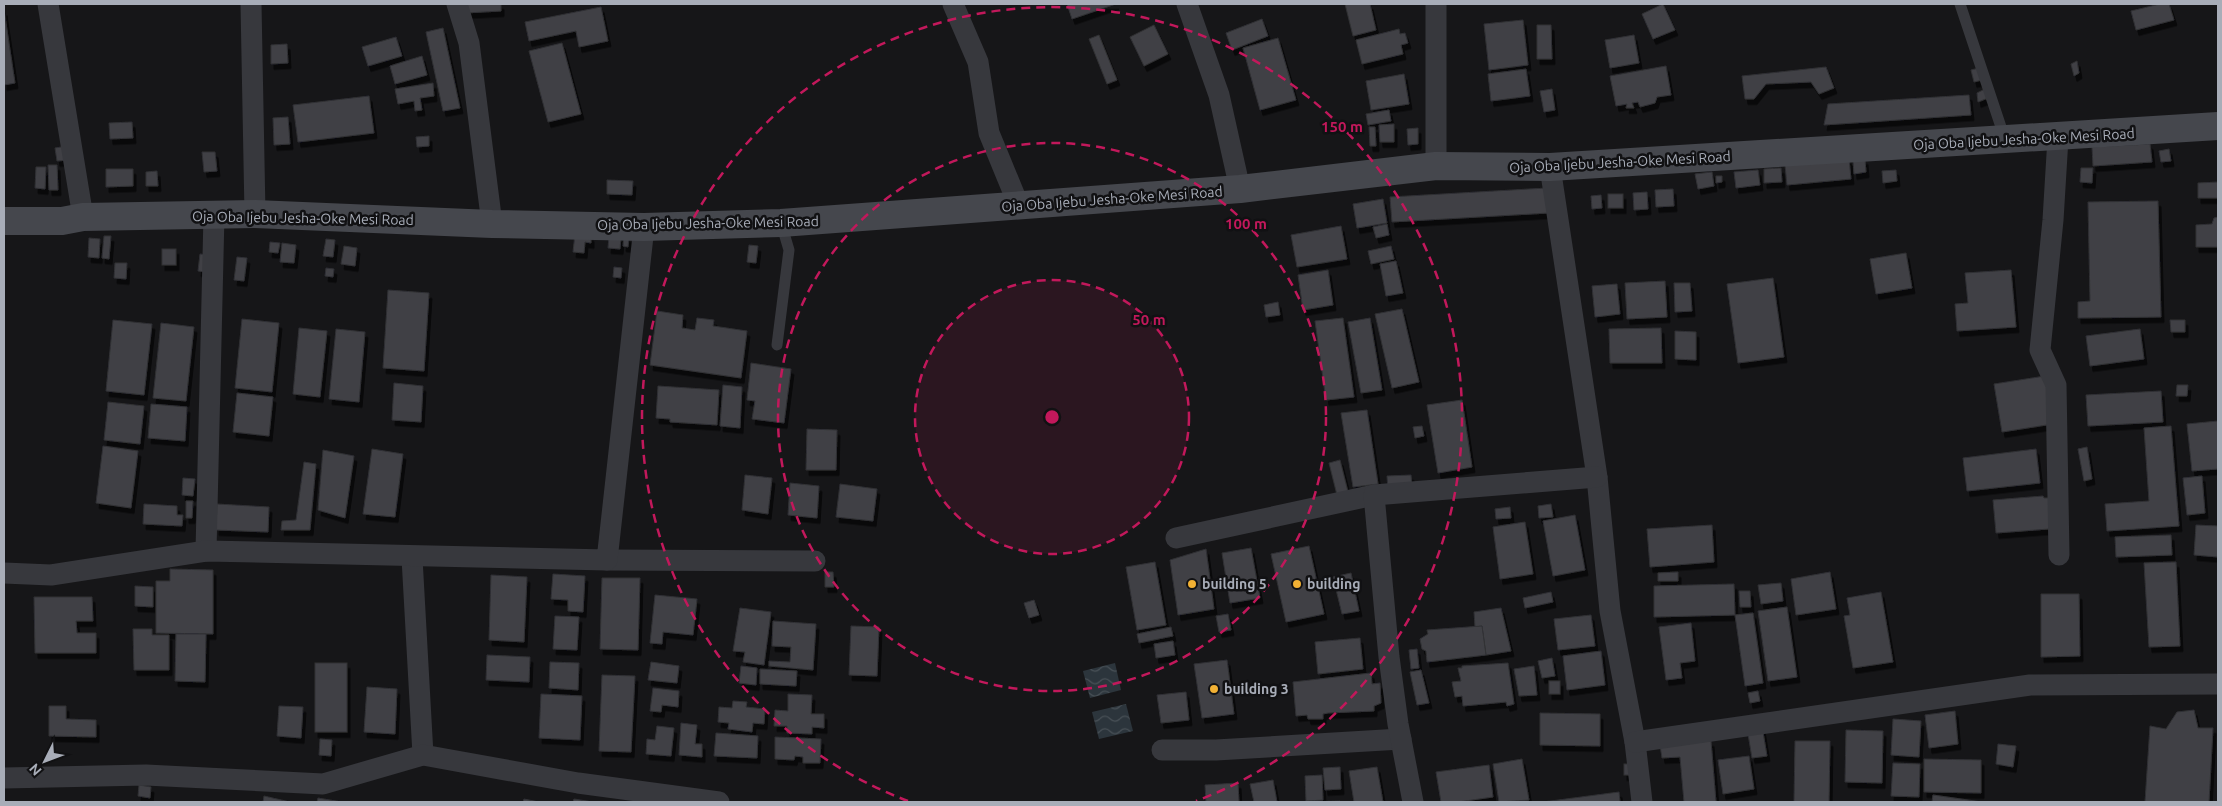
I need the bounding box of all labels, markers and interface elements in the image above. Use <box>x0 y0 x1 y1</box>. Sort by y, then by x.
text: 150 m <box>1321 118 1363 135</box>
street label: Oja Oba Ijebu Jesha-Oke Mesi Road <box>1913 125 2135 153</box>
street label: Oja Oba Ijebu Jesha-Oke Mesi Road <box>1509 148 1731 176</box>
street label: Oja Oba Ijebu Jesha-Oke Mesi Road <box>1001 183 1223 215</box>
street label: Oja Oba Ijebu Jesha-Oke Mesi Road <box>192 208 414 228</box>
street label: Oja Oba Ijebu Jesha-Oke Mesi Road <box>597 213 819 233</box>
text: 100 m <box>1225 215 1267 232</box>
text: 50 m <box>1132 311 1166 328</box>
centre of rings <box>1043 408 1061 426</box>
place label: building 5 <box>1202 576 1267 592</box>
place label: building <box>1307 576 1360 592</box>
marker: building 5 <box>1186 578 1198 590</box>
marker: building <box>1291 578 1303 590</box>
place label: building 3 <box>1224 681 1289 697</box>
marker: building 3 <box>1208 683 1220 695</box>
north arrow <box>20 736 70 786</box>
text: N <box>26 760 45 779</box>

